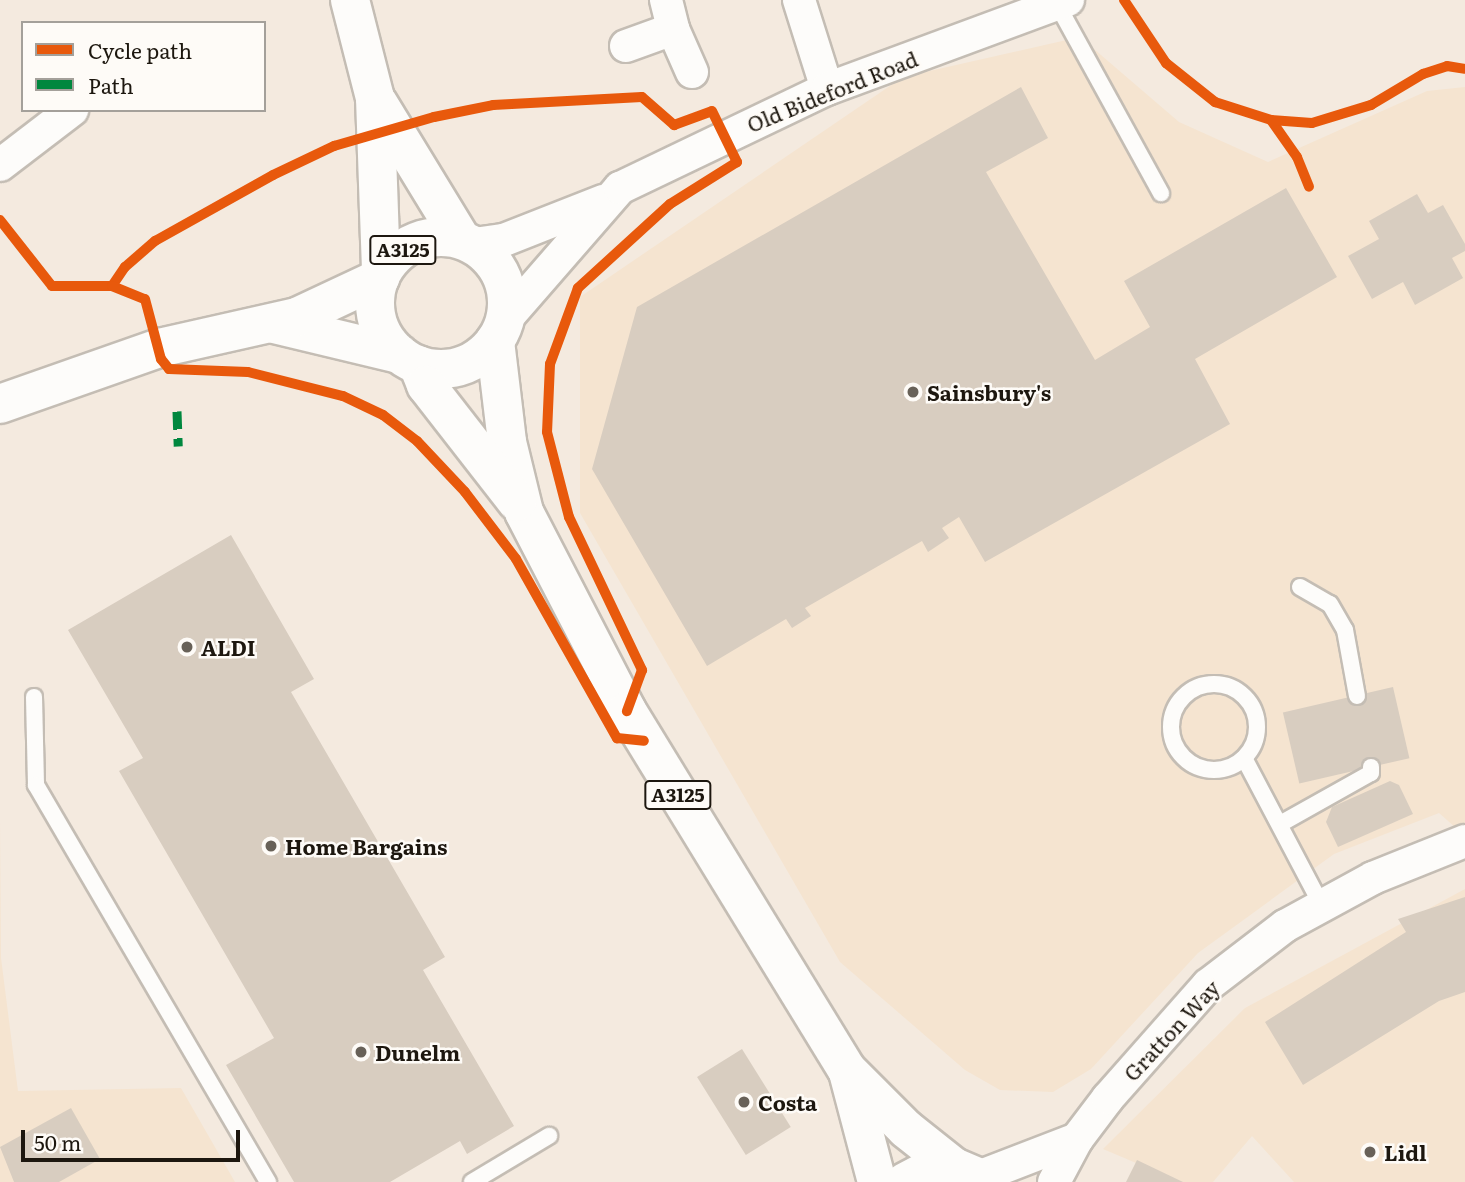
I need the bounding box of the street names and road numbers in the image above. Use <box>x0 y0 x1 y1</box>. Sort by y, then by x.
street label: Old Bideford Road <box>743 45 921 137</box>
road number: A3125 <box>368 234 438 266</box>
road number: A3125 <box>643 780 713 810</box>
street label: Gratton Way <box>1118 974 1224 1086</box>

